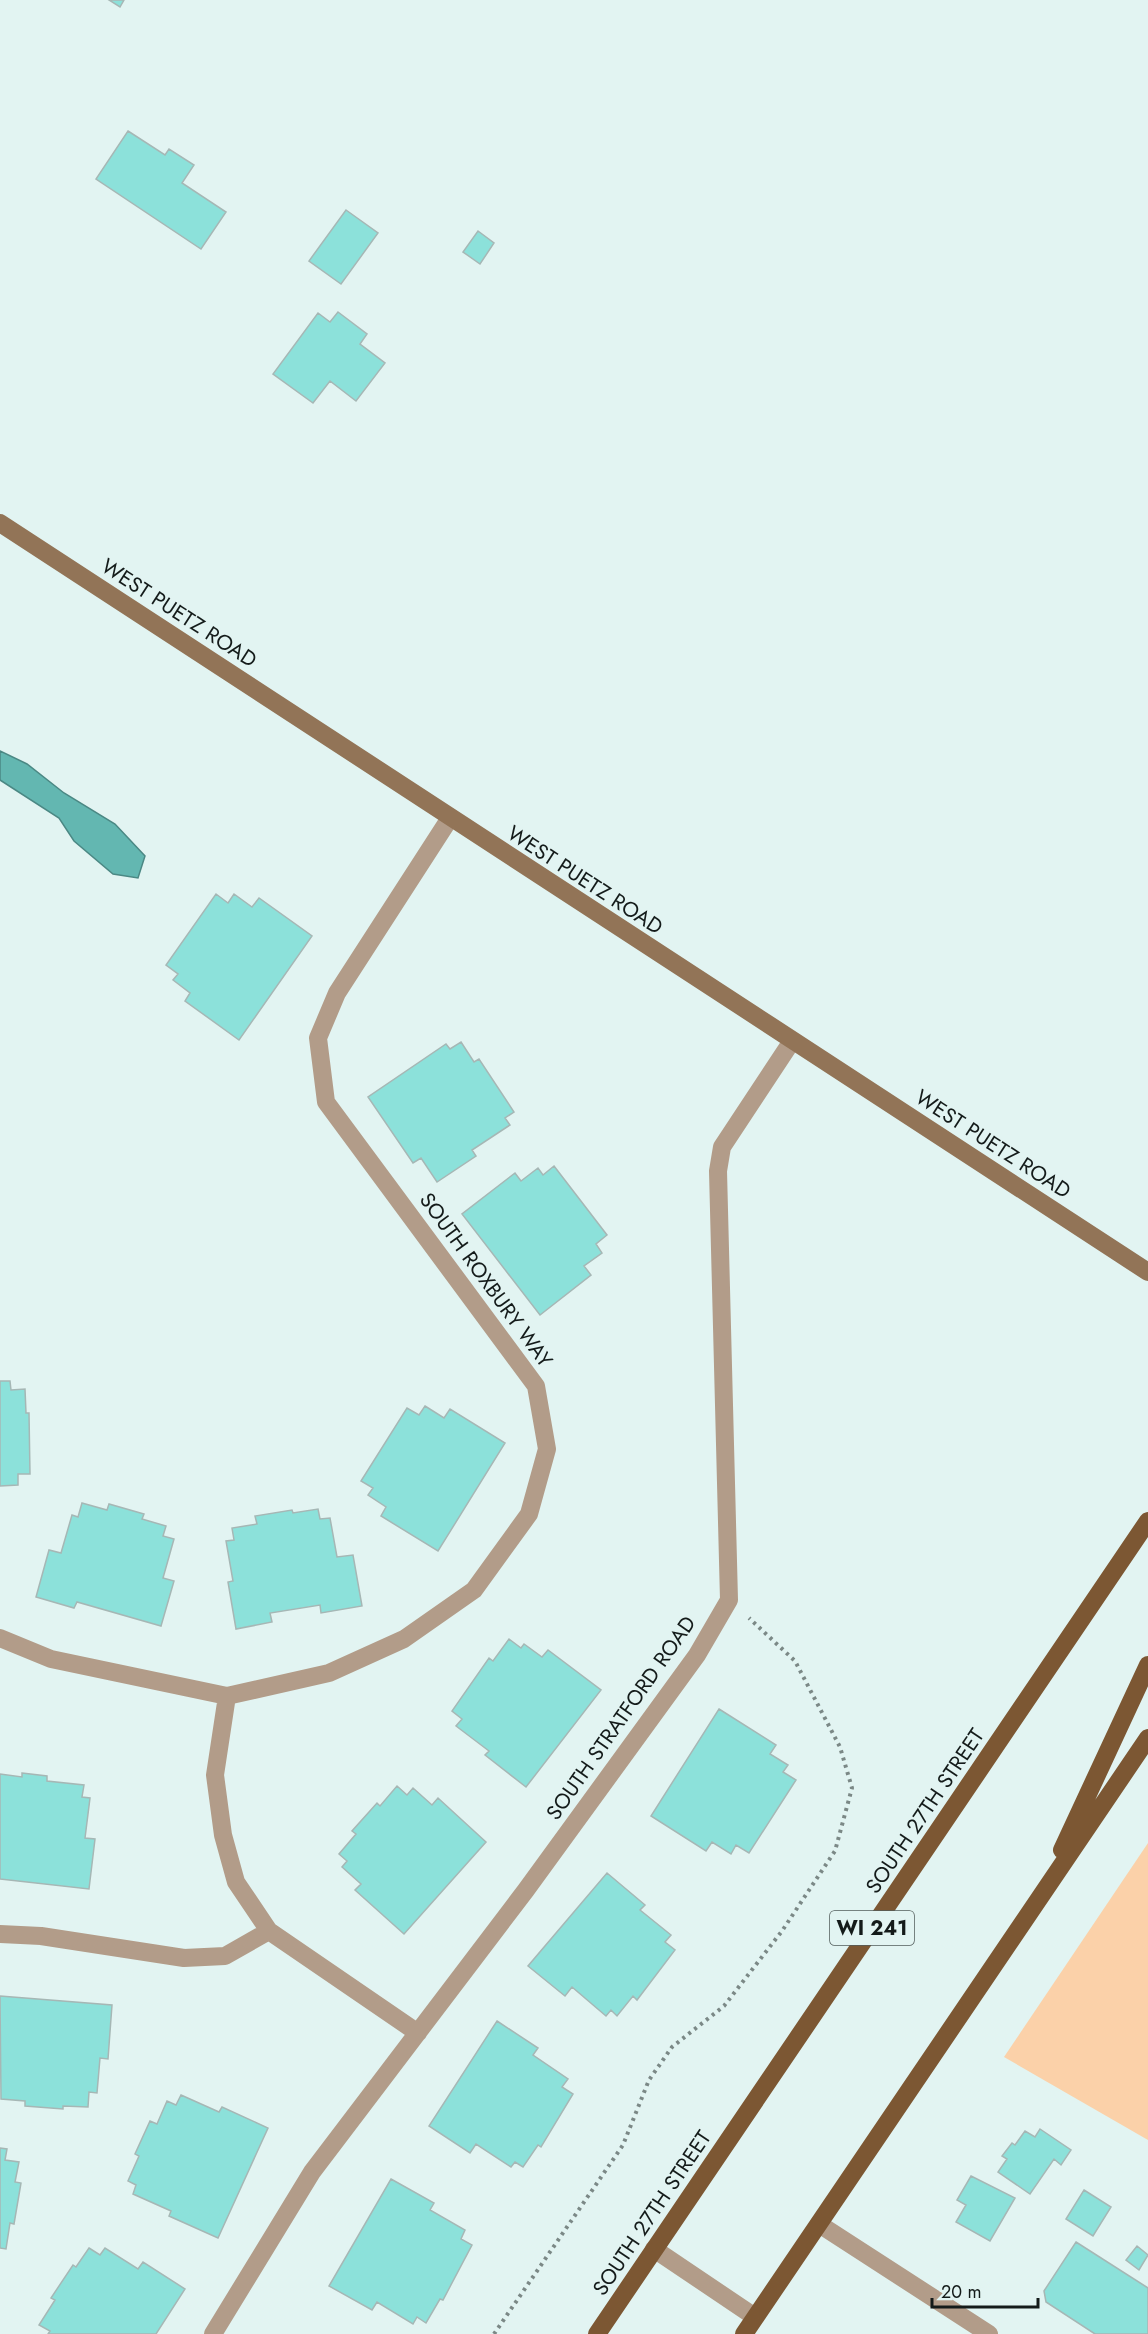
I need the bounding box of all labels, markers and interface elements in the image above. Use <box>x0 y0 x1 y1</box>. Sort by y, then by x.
street label: WEST PUETZ ROAD <box>95 551 263 675</box>
street label: WEST PUETZ ROAD <box>501 818 669 942</box>
street label: WEST PUETZ ROAD <box>909 1082 1077 1206</box>
street label: SOUTH ROXBURY WAY <box>412 1187 560 1374</box>
street label: SOUTH STRATFORD ROAD <box>539 1610 703 1826</box>
street label: SOUTH 27TH STREET <box>859 1722 992 1899</box>
road number: WI 241 <box>830 1911 914 1945</box>
street label: SOUTH 27TH STREET <box>586 2124 719 2301</box>
scale bar <box>932 2271 1038 2309</box>
text: 20 m <box>941 2279 981 2305</box>

